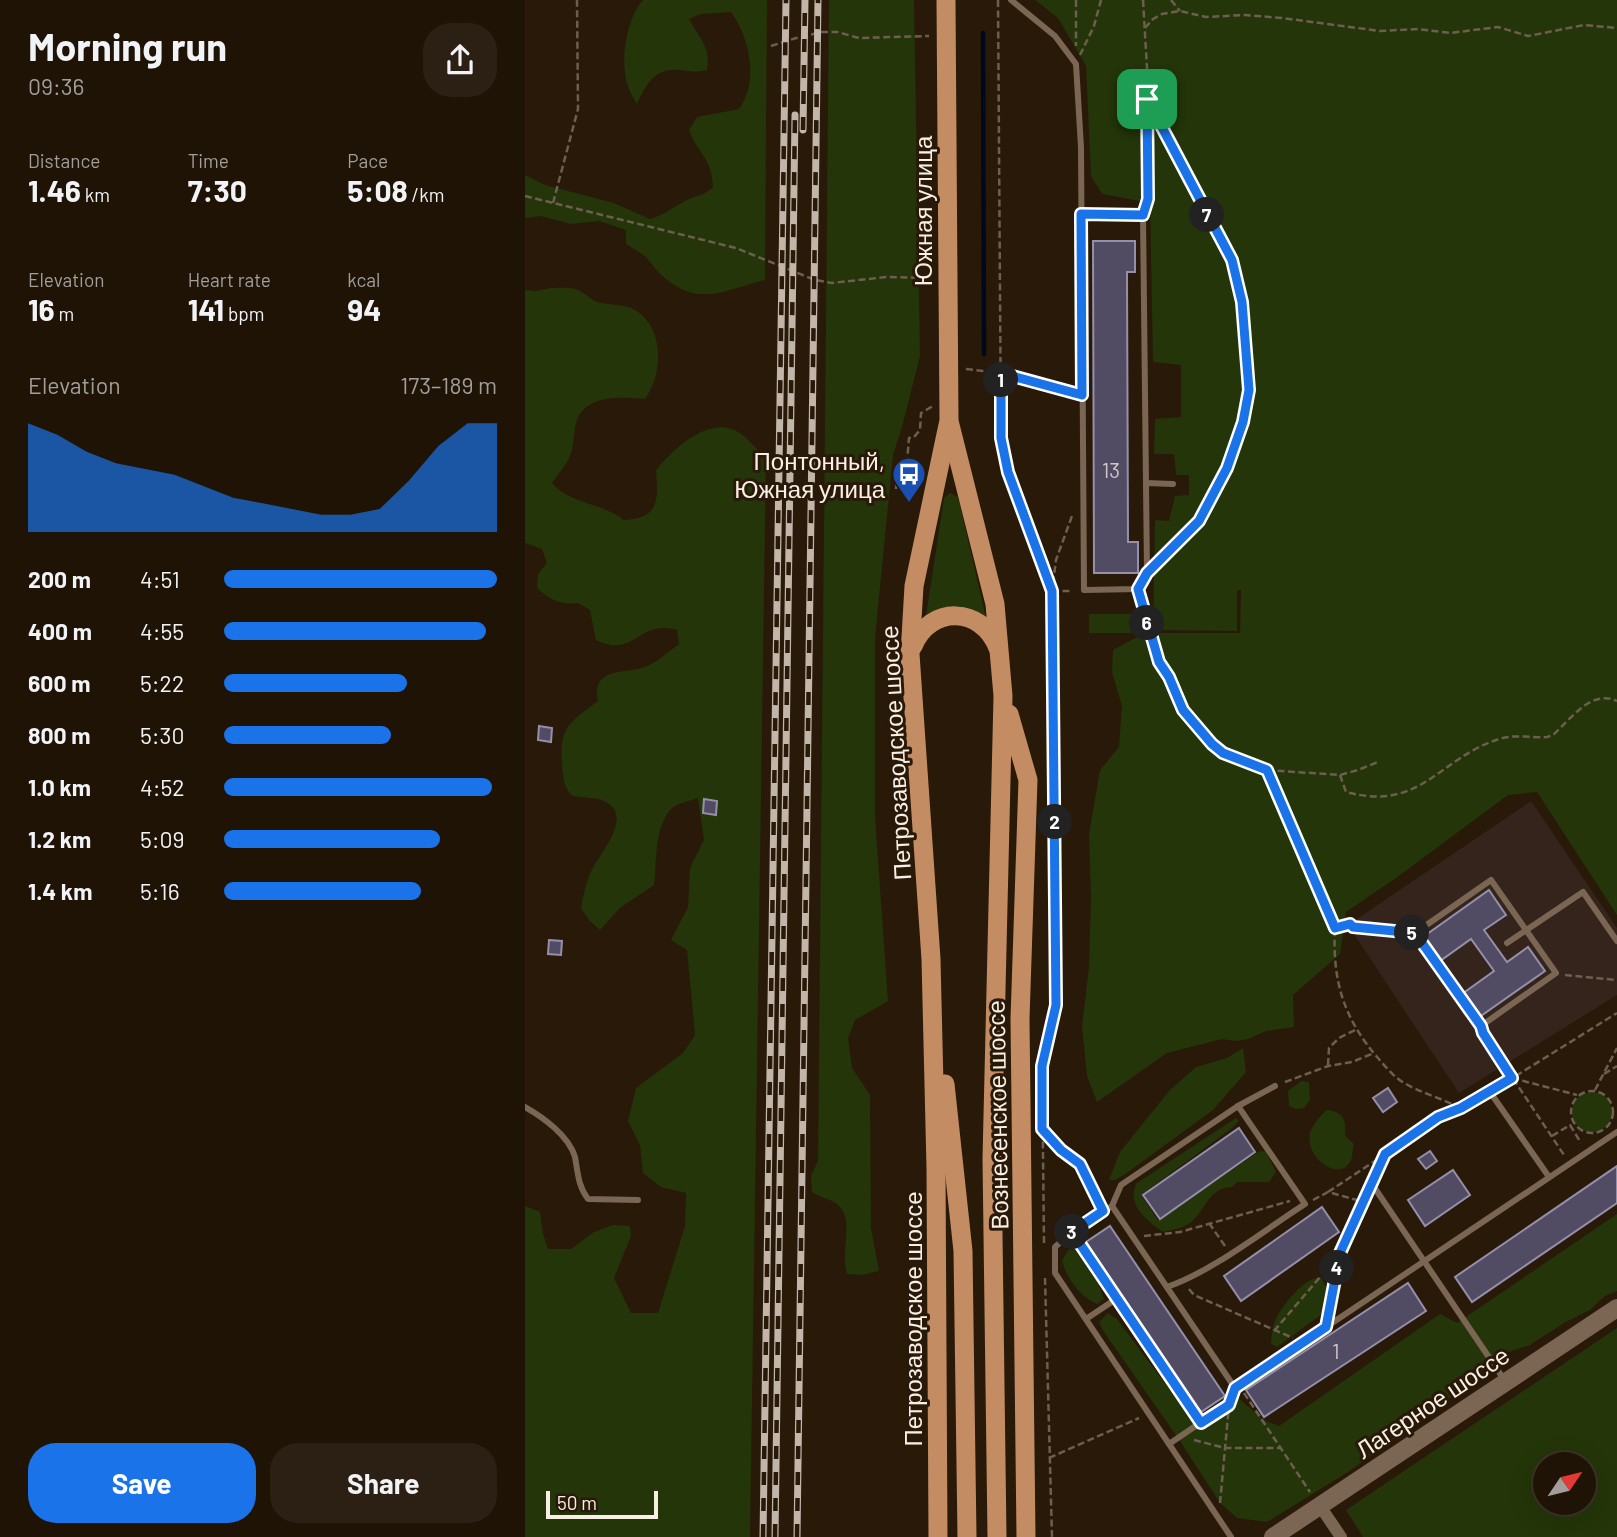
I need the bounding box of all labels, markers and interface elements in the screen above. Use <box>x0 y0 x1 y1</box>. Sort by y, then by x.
text: Morning run <box>28 23 227 69</box>
button: share <box>423 23 497 97</box>
pin <box>1117 69 1177 129</box>
text: 09:36 <box>28 72 84 100</box>
icon: arrive <box>1128 80 1166 118</box>
street label: Южная улица <box>908 135 937 286</box>
text: Distance <box>28 149 100 172</box>
text: Time <box>188 149 229 172</box>
text: Pace <box>347 149 388 172</box>
text: 1.46 <box>28 172 81 208</box>
text: 7:30 <box>188 172 247 208</box>
text: 5:08 <box>347 172 408 208</box>
text: km <box>81 183 110 206</box>
text: /km <box>408 183 444 206</box>
pin: 7 <box>1189 198 1225 232</box>
text: 7 <box>1202 203 1211 226</box>
text: Elevation <box>28 268 105 291</box>
text: Heart rate <box>188 268 271 291</box>
text: kcal <box>347 268 380 291</box>
text: 16 <box>28 291 55 327</box>
text: 141 <box>188 291 224 327</box>
text: 94 <box>347 291 381 327</box>
text: m <box>55 302 74 325</box>
text: bpm <box>224 302 265 325</box>
pin: 1 <box>983 362 1019 398</box>
text: 1 <box>997 368 1004 391</box>
text: Elevation <box>28 371 121 399</box>
text: 173–189 m <box>400 371 497 399</box>
place label: Понтонный, Южная улица <box>734 446 886 503</box>
bus stop icon: Понтонный, Южная улица <box>890 455 928 504</box>
house number: 13 <box>1102 457 1120 482</box>
text: 200 m <box>28 565 91 593</box>
text: 4:51 <box>140 565 180 593</box>
pin: 6 <box>1129 606 1165 640</box>
text: 6 <box>1141 611 1152 634</box>
text: 400 m <box>28 617 92 645</box>
text: 4:55 <box>140 617 184 645</box>
street label: Петрозаводское шоссе <box>874 625 916 881</box>
text: 600 m <box>28 669 90 697</box>
text: 5:22 <box>140 669 184 697</box>
text: 800 m <box>28 721 90 749</box>
text: 5:30 <box>140 721 184 749</box>
text: 1.0 km <box>28 773 91 801</box>
text: 4:52 <box>140 773 185 801</box>
pin: 2 <box>1037 804 1073 840</box>
text: 2 <box>1049 810 1060 833</box>
text: 1.2 km <box>28 825 91 853</box>
text: 5:09 <box>140 825 185 853</box>
text: 1.4 km <box>28 877 92 905</box>
text: 5:16 <box>140 877 180 905</box>
pin: 5 <box>1395 916 1429 950</box>
text: 5 <box>1406 921 1417 944</box>
street label: Вознесенское шоссе <box>980 1000 1014 1230</box>
street label: Петрозаводское шоссе <box>898 1191 927 1447</box>
pin: 3 <box>1055 1214 1089 1250</box>
text: 3 <box>1066 1220 1077 1243</box>
pin: 4 <box>1319 1250 1355 1286</box>
text: 4 <box>1331 1256 1342 1279</box>
house number: 1 <box>1332 1338 1340 1363</box>
street label: Лагерное шоссе <box>1350 1340 1514 1464</box>
button: Save <box>28 1443 256 1523</box>
button: Share <box>270 1443 497 1523</box>
north arrow <box>1533 1452 1596 1516</box>
map controls <box>1533 1452 1596 1515</box>
scale bar <box>546 1488 658 1520</box>
text: 50 m <box>557 1491 597 1514</box>

